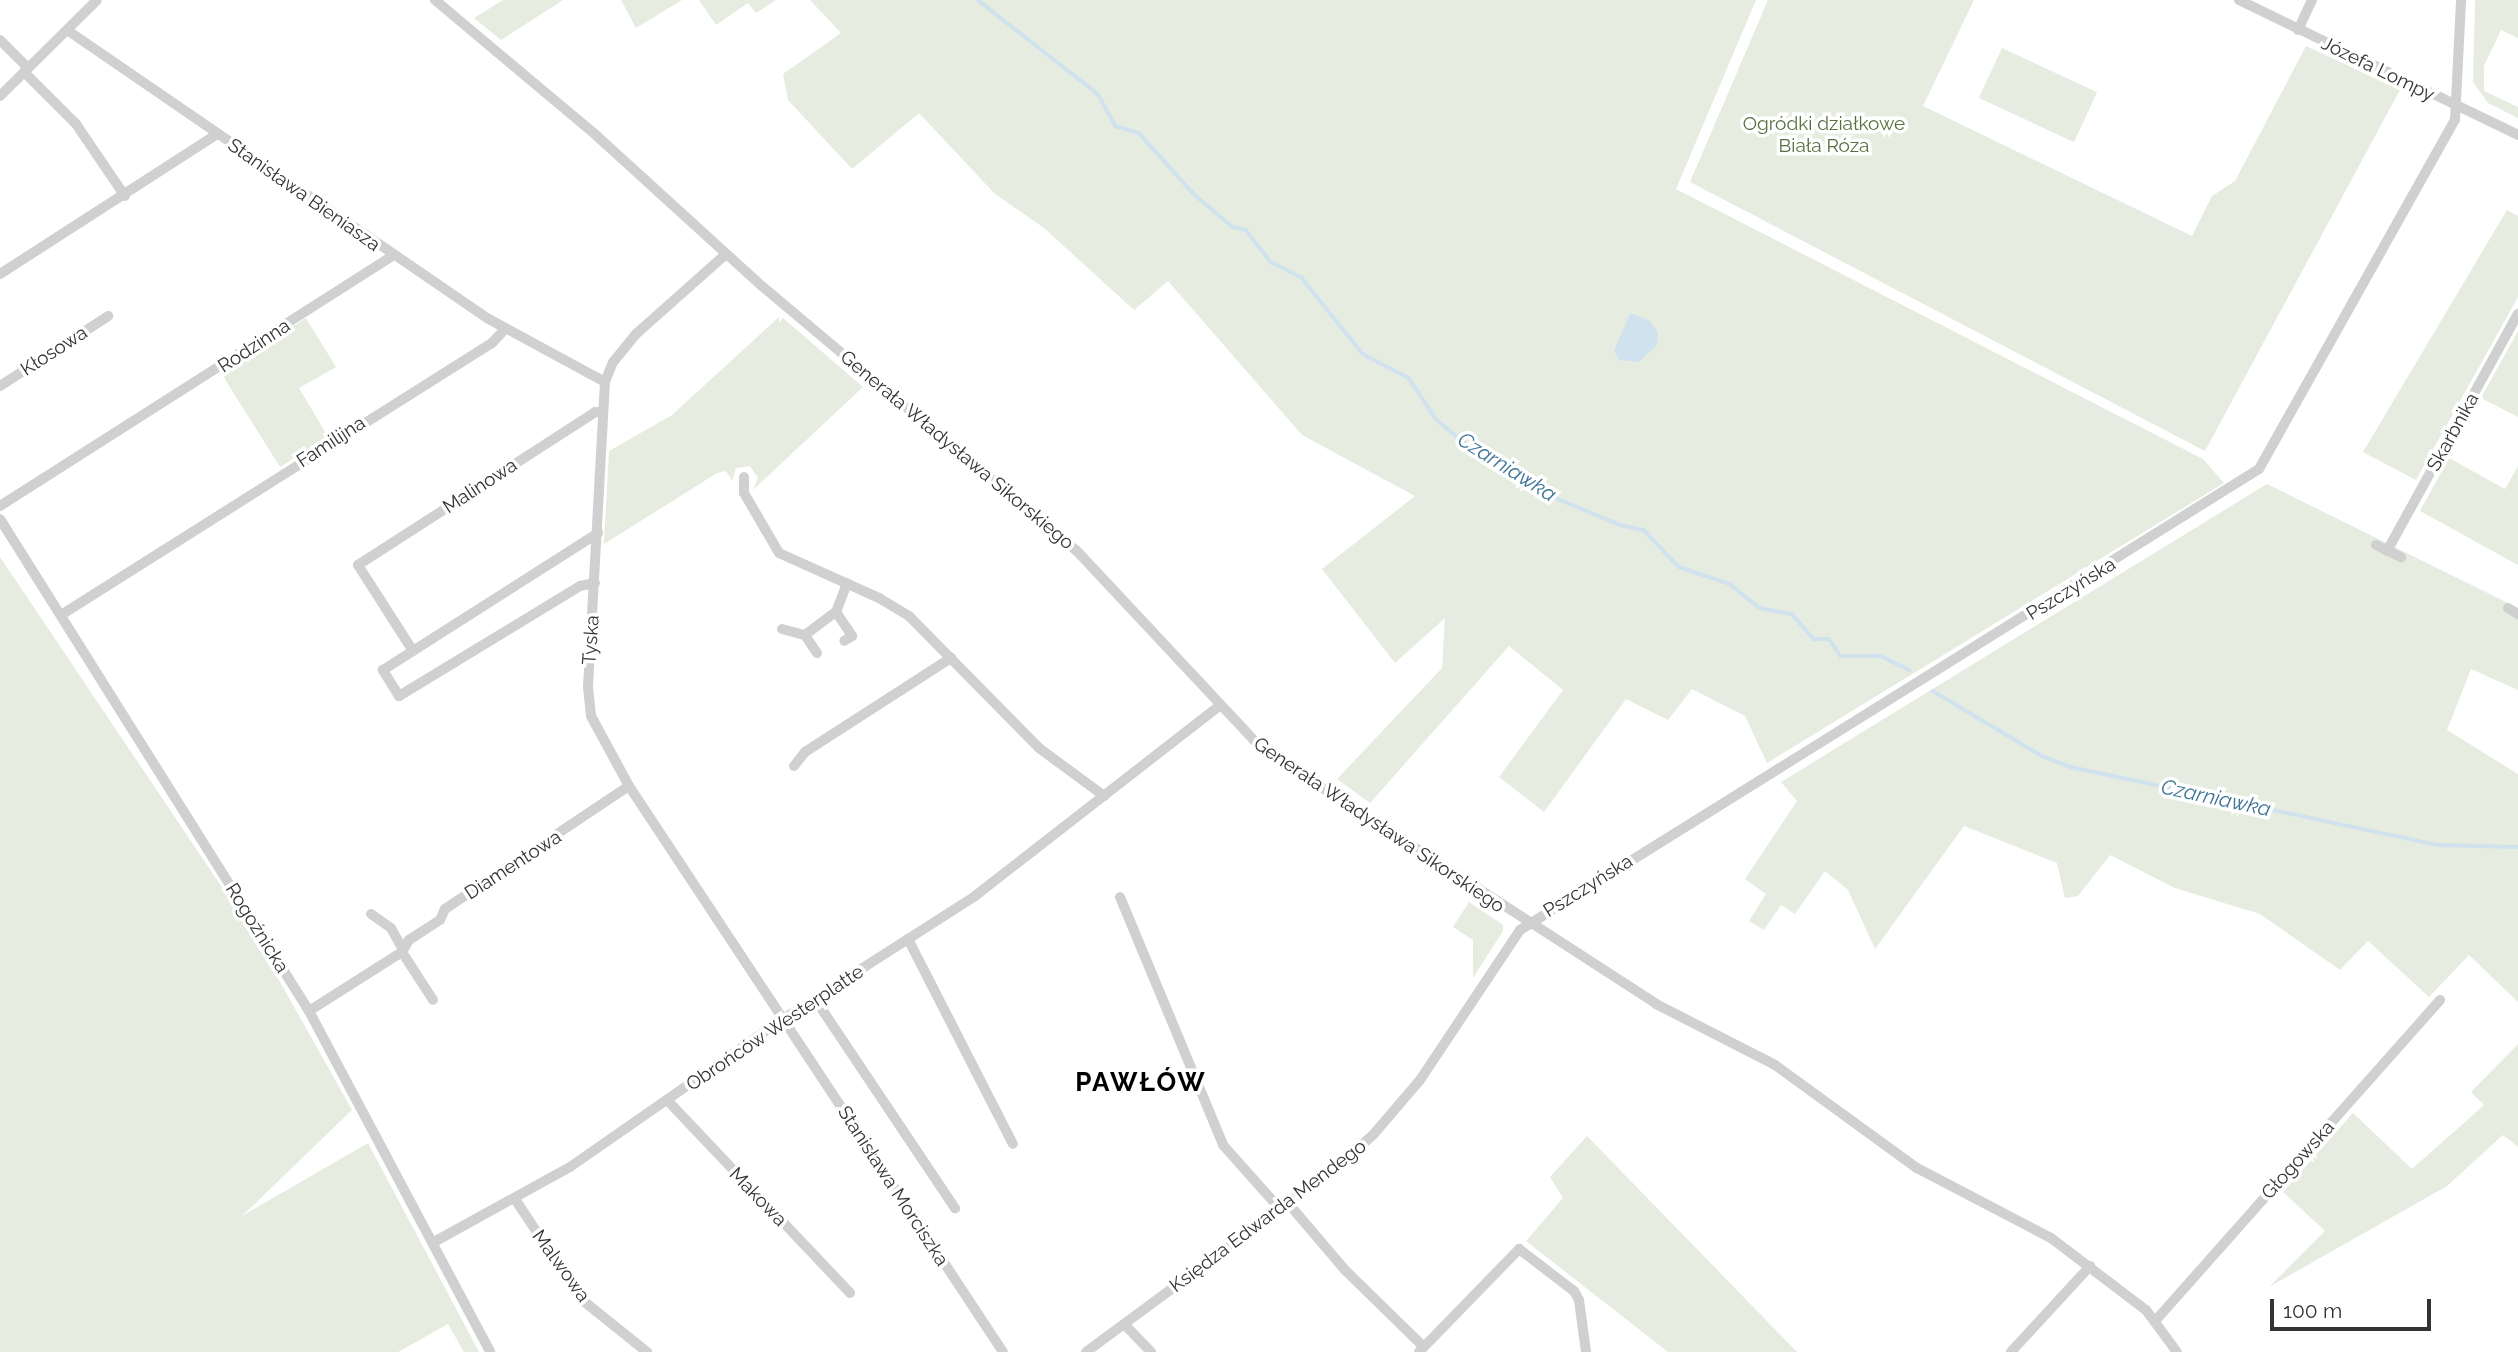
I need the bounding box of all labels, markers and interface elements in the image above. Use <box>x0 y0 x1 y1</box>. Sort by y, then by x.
street label: Józefa Lompy <box>2318 32 2438 106</box>
park label: Ogródki działkowe Biała Róza <box>1743 113 1905 157</box>
street label: Stanisława Bieniasza <box>223 134 385 256</box>
street label: Rodzinna <box>214 314 294 378</box>
street label: Kłosowa <box>16 321 92 381</box>
street label: Generała Władysława Sikorskiego <box>835 345 1079 555</box>
street label: Skarbnika <box>2422 389 2484 475</box>
street label: Familijna <box>293 411 369 473</box>
water label: Czarniawka <box>1453 427 1561 507</box>
street label: Malinowa <box>439 454 521 518</box>
street label: Pszczyńska <box>2022 553 2120 625</box>
street label: Tyska <box>578 614 604 666</box>
street label: Generała Władysława Sikorskiego <box>1249 732 1509 918</box>
water label: Czarniawka <box>2159 774 2273 822</box>
street label: Diamentowa <box>461 825 565 905</box>
street label: Pszczyńska <box>1539 850 1637 922</box>
street label: Rogoźnicka <box>220 879 294 977</box>
street label: Obrońców Westerplatte <box>682 960 868 1096</box>
district label: PAWŁÓW <box>1076 1067 1206 1099</box>
street label: Stanisława Morciszka <box>833 1102 953 1270</box>
street label: Głogowska <box>2257 1116 2339 1204</box>
street label: Księdza Edwarda Mendego <box>1165 1135 1371 1297</box>
street label: Makowa <box>724 1163 792 1231</box>
street label: Malwowa <box>527 1226 595 1306</box>
scale bar <box>2273 1286 2434 1330</box>
text: 100 m <box>2283 1298 2342 1323</box>

